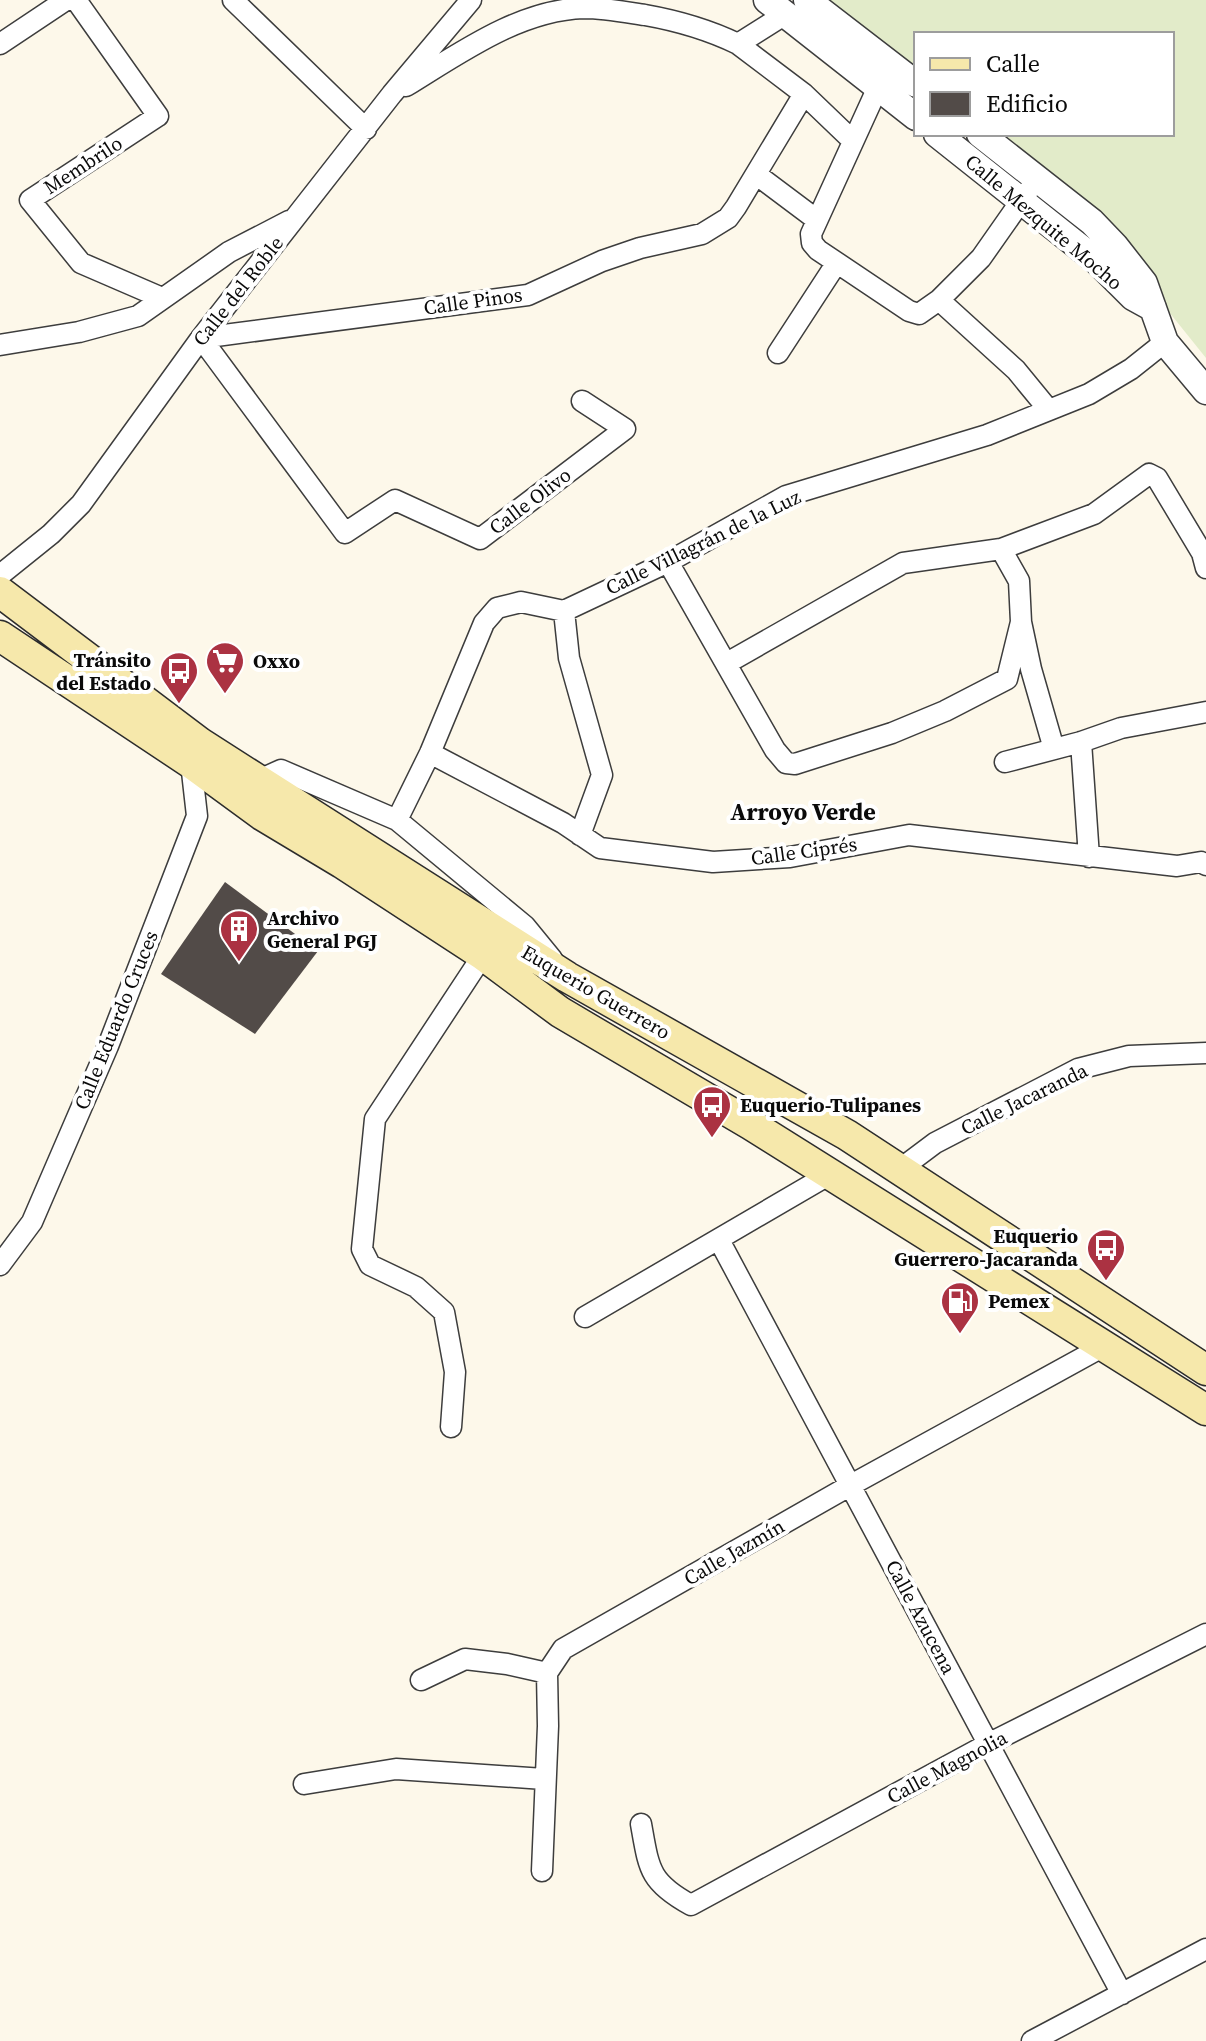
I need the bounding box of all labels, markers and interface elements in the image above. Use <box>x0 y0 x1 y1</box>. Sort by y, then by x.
legend <box>914 32 1174 136</box>
text: Calle <box>986 47 1040 80</box>
text: Edificio <box>986 87 1068 120</box>
street label: Membrilo <box>38 129 128 201</box>
street label: Calle Mezquite Mocho <box>959 148 1129 296</box>
street label: Calle del Roble <box>186 230 290 352</box>
street label: Calle Pinos <box>422 280 524 322</box>
street label: Calle Olivo <box>483 461 577 541</box>
street label: Calle Villagrán de la Luz <box>601 483 805 601</box>
supermarket icon: Oxxo <box>204 640 246 695</box>
place label: Tránsito del Estado <box>56 646 151 697</box>
place label: Oxxo <box>253 647 300 675</box>
bus stop icon: Tránsito del Estado <box>158 650 200 705</box>
district label: Arroyo Verde <box>730 795 876 828</box>
street label: Calle Ciprés <box>749 830 859 872</box>
place label: Archivo General PGJ <box>267 904 377 955</box>
building icon: Archivo General PGJ <box>218 908 260 963</box>
street label: Calle Eduardo Cruces <box>67 926 165 1114</box>
street label: Euquerio Guerrero <box>516 938 676 1046</box>
street label: Calle Jacaranda <box>956 1056 1093 1142</box>
bus stop icon: Euquerio-Tulipanes <box>691 1084 733 1139</box>
place label: Euquerio-Tulipanes <box>740 1091 921 1119</box>
place label: Euquerio Guerrero-Jacaranda <box>894 1222 1078 1273</box>
bus stop icon: Euquerio Guerrero-Jacaranda <box>1085 1227 1127 1282</box>
fuel station icon: Pemex <box>939 1280 981 1335</box>
place label: Pemex <box>988 1287 1050 1315</box>
street label: Calle Jazmín <box>679 1512 789 1592</box>
street label: Calle Azucena <box>879 1555 963 1680</box>
street label: Calle Magnolia <box>882 1723 1013 1810</box>

